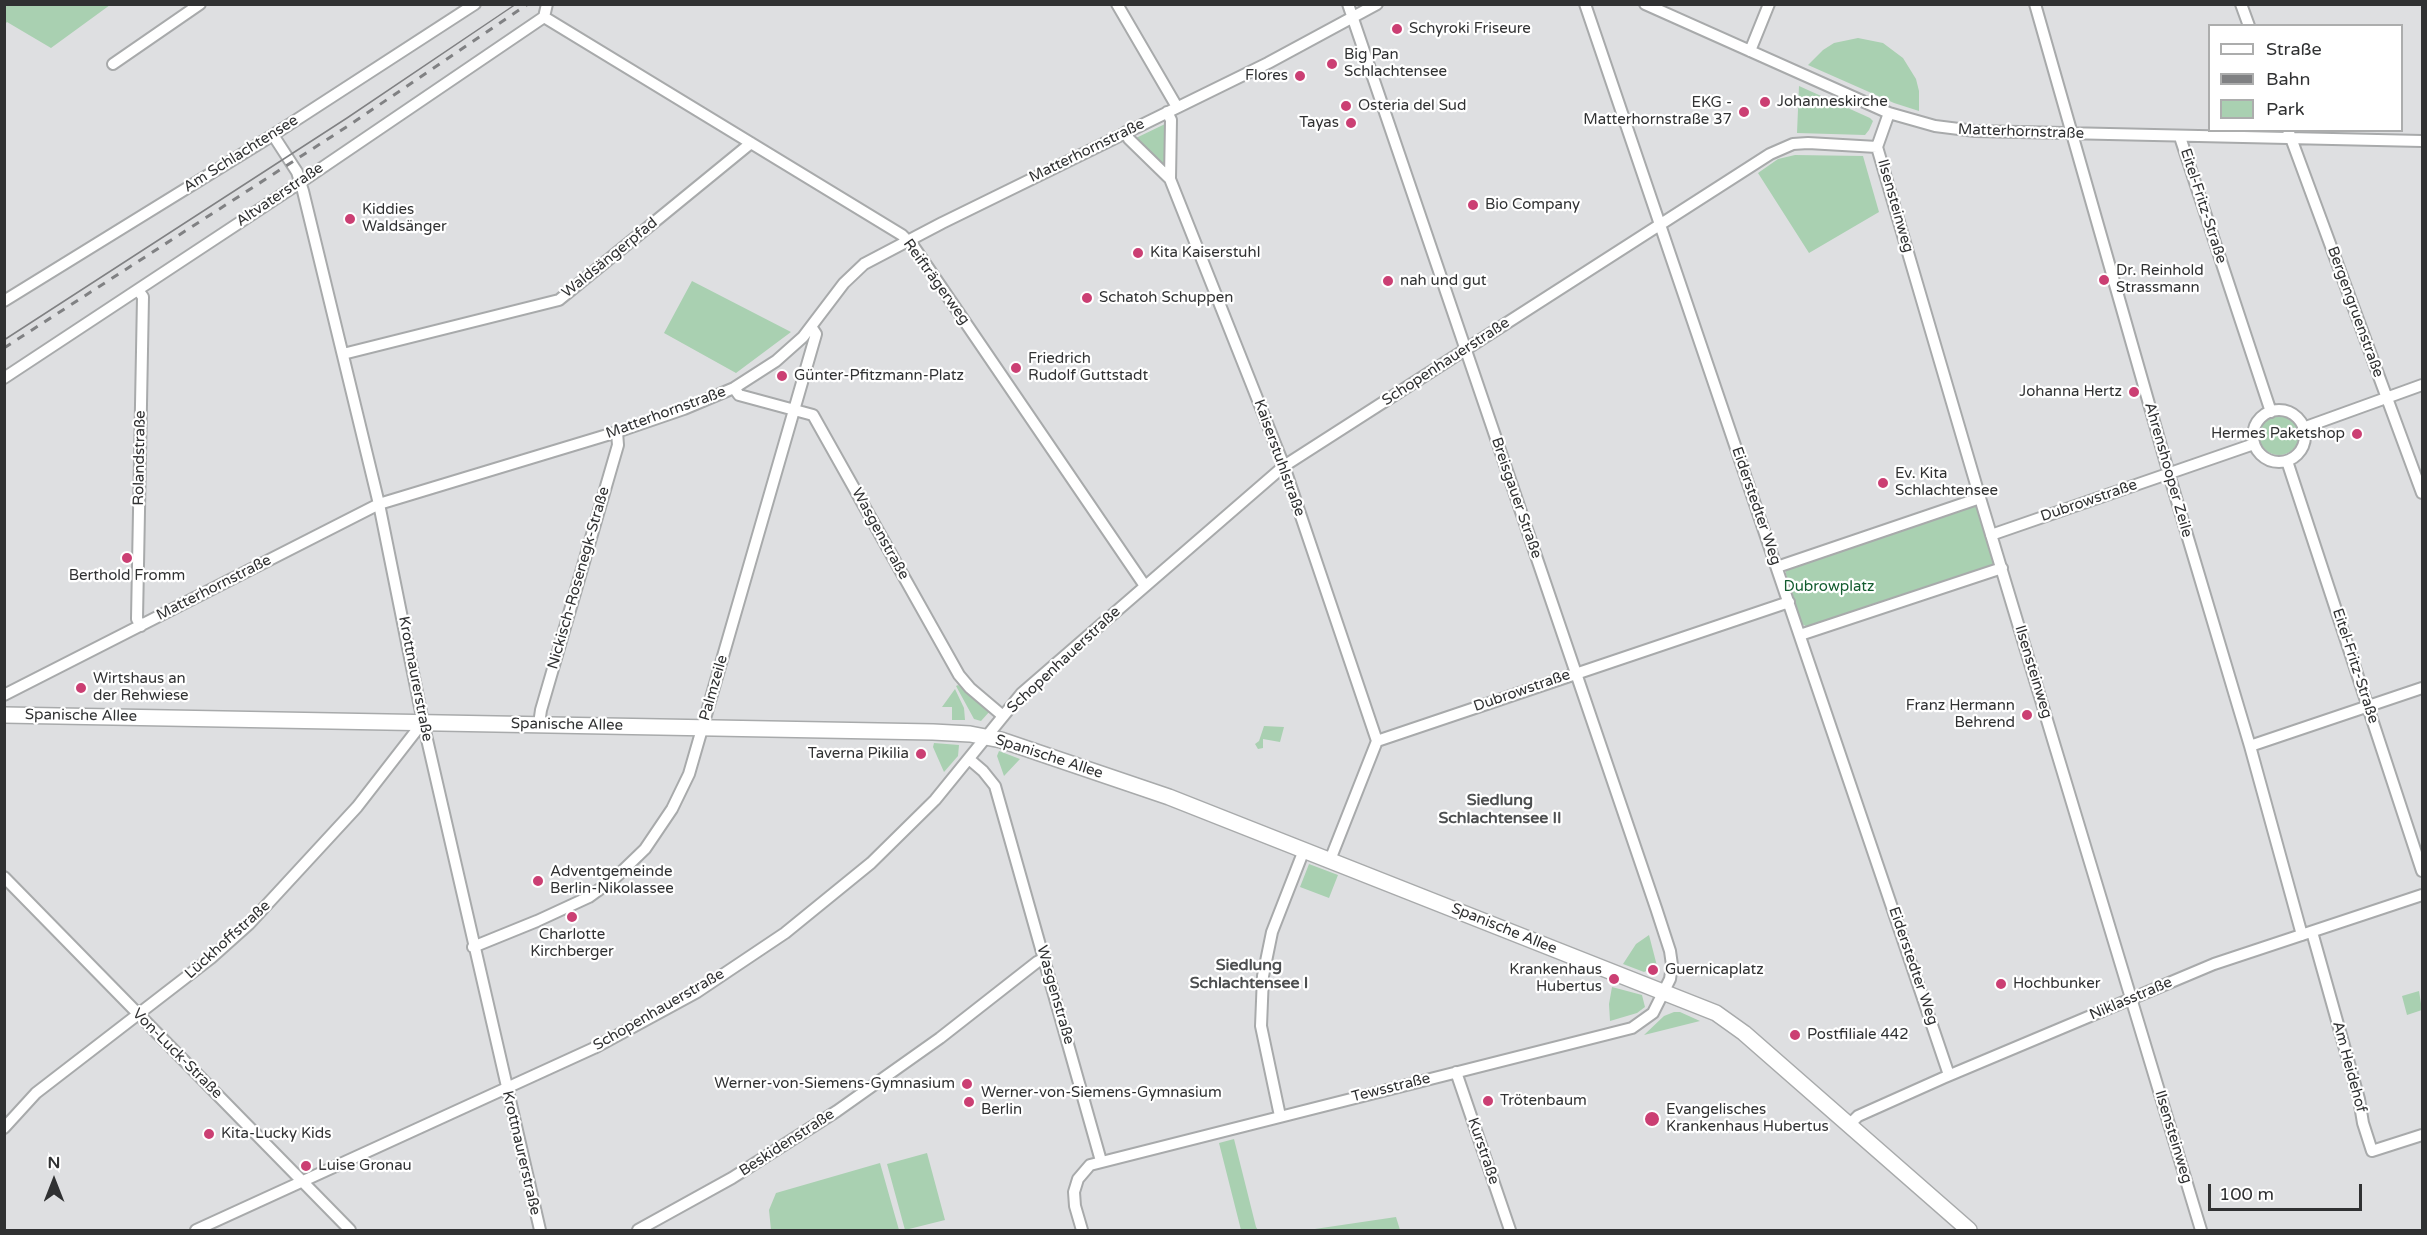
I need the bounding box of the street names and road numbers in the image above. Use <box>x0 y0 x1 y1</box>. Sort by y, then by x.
street label: Am Schlachtensee <box>180 111 302 197</box>
street label: Matterhornstraße <box>1026 115 1148 187</box>
street label: Matterhornstraße <box>1958 121 2084 143</box>
street label: Eitel-Fritz-Straße <box>2176 146 2230 266</box>
street label: Ilsensteinweg <box>1873 157 1917 255</box>
street label: Altvaterstraße <box>233 159 327 231</box>
street label: Waldsängerpfad <box>559 214 661 302</box>
street label: Reifträgerweg <box>899 236 973 328</box>
street label: Bergengruenstraße <box>2323 244 2387 380</box>
street label: Schopenhauerstraße <box>1379 314 1513 410</box>
street label: Matterhornstraße <box>604 383 728 443</box>
street label: Kaiserstuhlstraße <box>1249 397 1309 519</box>
street label: Ahrenshooper Zeile <box>2140 400 2196 540</box>
street label: Rolandstraße <box>130 410 150 506</box>
street label: Breisgauer Straße <box>1487 435 1545 561</box>
street label: Eiderstedter Weg <box>1727 444 1785 568</box>
street label: Dubrowstraße <box>2038 476 2140 526</box>
street label: Nickisch-Rosenegk-Straße <box>544 485 614 671</box>
street label: Wasgenstraße <box>847 485 913 583</box>
street label: Matterhornstraße <box>154 551 274 625</box>
street label: Schopenhauerstraße <box>1004 603 1124 717</box>
street label: Eitel-Fritz-Straße <box>2328 606 2382 726</box>
street label: Krottnaurerstraße <box>394 615 436 743</box>
street label: Ilsensteinweg <box>2010 623 2056 721</box>
street label: Palmzeile <box>696 653 732 723</box>
street label: Dubrowstraße <box>1471 666 1573 716</box>
street label: Spanische Allee <box>25 706 137 726</box>
street label: Spanische Allee <box>511 715 623 735</box>
street label: Spanische Allee <box>993 731 1105 783</box>
street label: Lückhoffstraße <box>182 897 274 983</box>
street label: Spanische Allee <box>1449 900 1559 958</box>
street label: Eiderstedter Weg <box>1884 904 1942 1028</box>
street label: Wasgenstraße <box>1032 944 1078 1046</box>
street label: Schopenhauerstraße <box>590 965 728 1055</box>
street label: Niklasstraße <box>2087 974 2175 1024</box>
street label: Von-Luck-Straße <box>128 1005 226 1103</box>
street label: Am Heidehof <box>2328 1019 2370 1115</box>
street label: Tewsstraße <box>1350 1070 1432 1106</box>
street label: Ilsensteinweg <box>2150 1088 2196 1186</box>
street label: Krottnaurerstraße <box>498 1089 544 1217</box>
street label: Beskidenstraße <box>736 1106 838 1180</box>
street label: Kurstraße <box>1463 1115 1503 1187</box>

